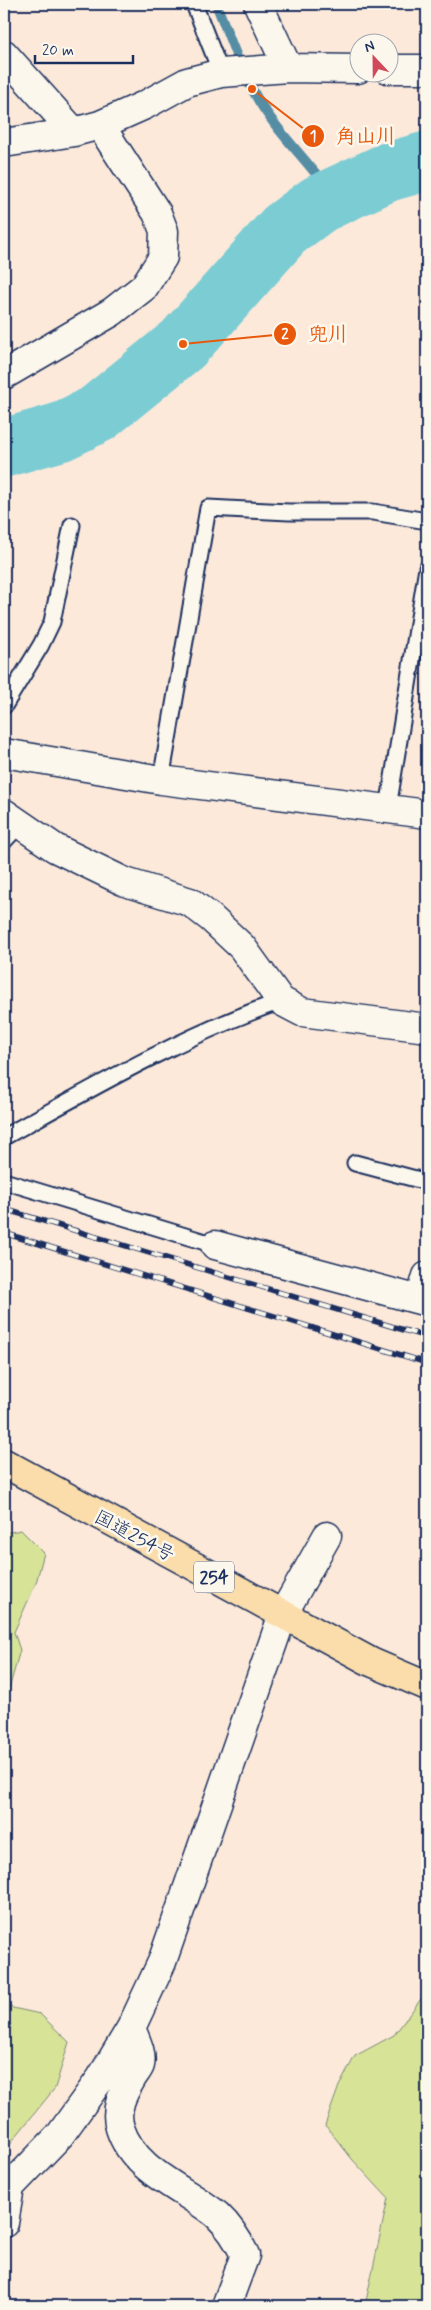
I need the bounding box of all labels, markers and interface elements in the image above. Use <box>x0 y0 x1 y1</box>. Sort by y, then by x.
scale bar <box>35 32 132 64</box>
north arrow <box>348 32 398 82</box>
text: N <box>362 37 377 57</box>
text: 20 m <box>42 41 74 61</box>
callout: 角山川 <box>301 118 406 153</box>
text: 角山川 <box>336 124 396 151</box>
text: 1 <box>310 127 316 147</box>
callout: 兜川 <box>273 317 358 352</box>
text: 兜川 <box>308 322 348 349</box>
text: 2 <box>281 325 289 345</box>
street label: 国道254号 <box>90 1505 179 1568</box>
road number: 254 <box>194 1561 234 1592</box>

